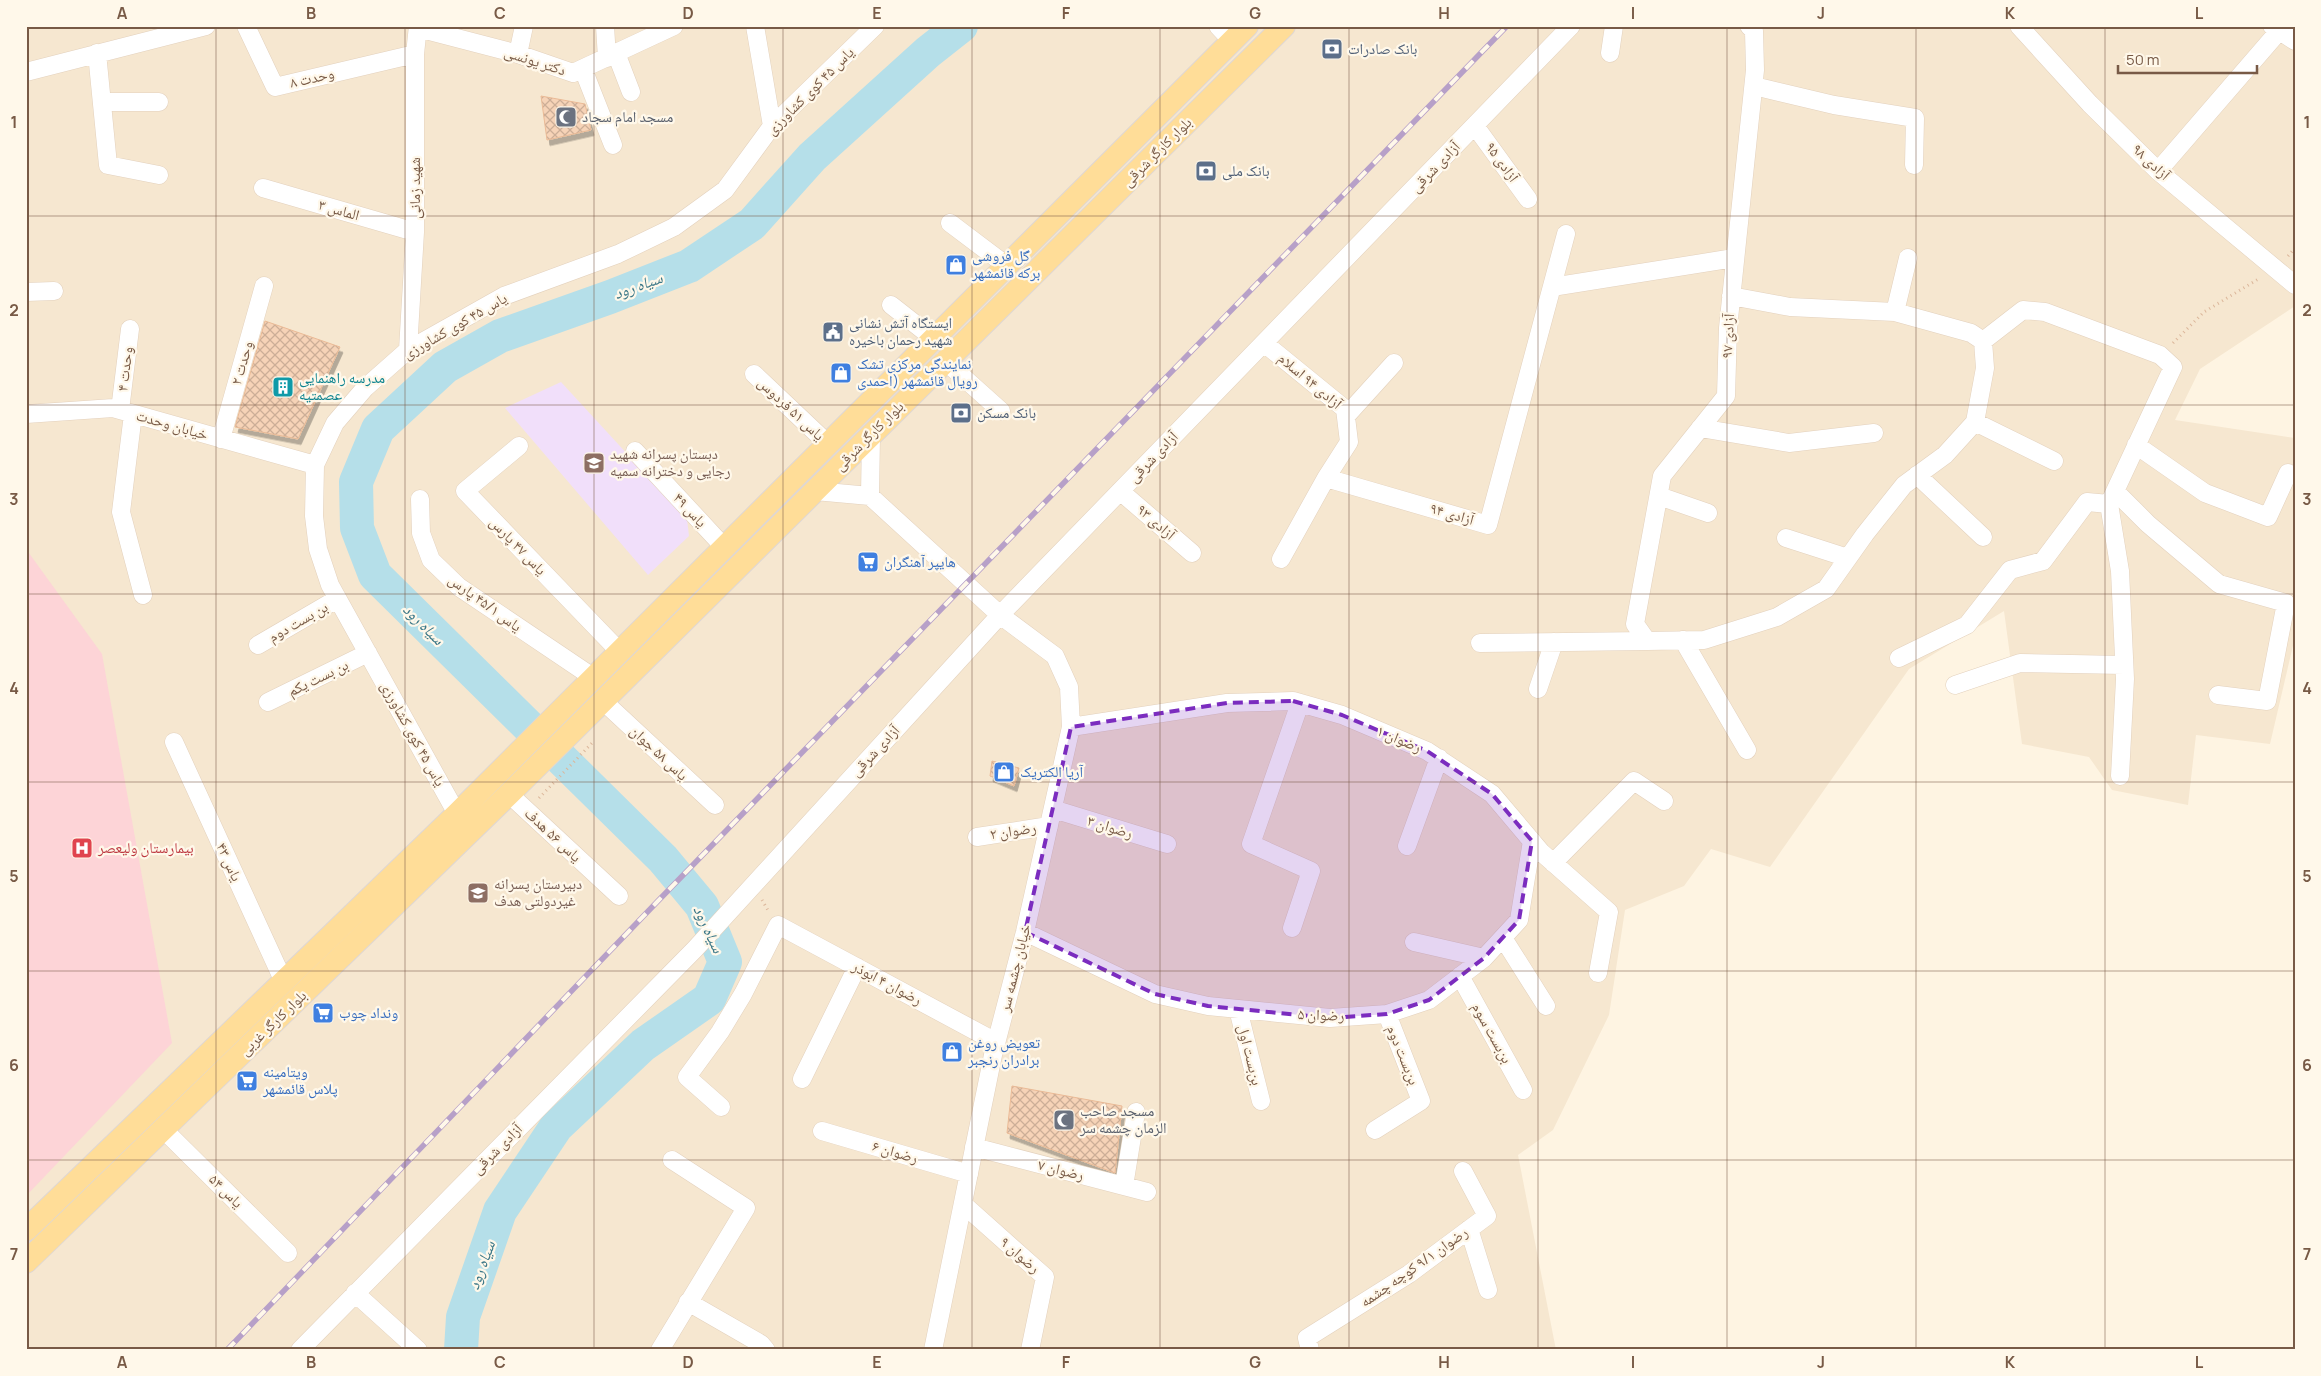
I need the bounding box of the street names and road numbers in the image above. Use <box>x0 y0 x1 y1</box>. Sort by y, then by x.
street label: دکتر یونسی <box>502 41 569 80</box>
street label: یاس ۴۵ کوی کشاورزی <box>761 42 859 139</box>
street label: وحدت ۸ <box>288 62 336 93</box>
street label: بلوار کارگر شرقی <box>1117 112 1196 191</box>
street label: آزادی شرقی <box>1405 136 1465 197</box>
street label: آزادی ۹۵ <box>1481 137 1525 187</box>
street label: آزادی ۹۸ <box>2128 139 2176 185</box>
street label: شهید زمانی <box>404 157 425 219</box>
street label: الماس ۳ <box>316 194 362 225</box>
street label: یاس ۴۵ کوی کشاورزی <box>399 287 511 364</box>
street label: آزادی ۹۷ <box>1716 312 1739 359</box>
street label: وحدت ۲ <box>225 338 258 387</box>
street label: وحدت ۴ <box>111 345 138 393</box>
street label: آزادی ۹۴ اسلام <box>1274 348 1348 414</box>
street label: یاس ۵۱ فردوس <box>753 372 830 445</box>
street label: بلوار کارگر شرقی <box>829 396 908 475</box>
street label: خیابان وحدت <box>134 404 211 445</box>
street label: آزادی شرقی <box>1123 426 1183 487</box>
street label: یاس ۴۹ <box>669 488 712 532</box>
street label: آزادی ۹۴ <box>1428 497 1478 530</box>
street label: آزادی ۹۳ <box>1132 499 1181 545</box>
street label: یاس ۴۷ پارس <box>485 512 552 580</box>
street label: یاس ۴۵/۱ پارس <box>444 569 527 637</box>
street label: بن بست دوم <box>264 596 331 647</box>
street label: بن بست یکم <box>284 654 352 701</box>
street label: یاس ۴۵ کوی کشاورزی <box>376 678 451 790</box>
street label: آزادی شرقی <box>845 719 905 781</box>
street label: یاس ۵۸ جوان <box>626 720 693 785</box>
street label: رضوان ۱ <box>1374 720 1425 757</box>
street label: یاس ۵۶ هدف <box>520 803 587 867</box>
street label: رضوان ۳ <box>1085 810 1136 843</box>
street label: رضوان ۲ <box>988 816 1038 845</box>
street label: یاس ۴۳ <box>211 839 248 885</box>
street label: خیابان چشمه سر <box>993 921 1036 1015</box>
street label: رضوان ۴ ابوذر <box>848 955 926 1010</box>
street label: بلوار کارگر غربی <box>234 985 311 1060</box>
street label: بن‌بست سوم <box>1467 999 1518 1067</box>
street label: رضوان ۵ <box>1297 1003 1345 1026</box>
street label: بن‌بست اول <box>1233 1022 1268 1087</box>
street label: بن‌بست دوم <box>1382 1022 1425 1088</box>
street label: آزادی شرقی <box>467 1118 528 1179</box>
street label: رضوان ۶ <box>870 1135 921 1168</box>
street label: رضوان ۷ <box>1036 1154 1087 1185</box>
street label: یاس ۵۴ <box>205 1169 248 1213</box>
street label: رضوان ۹/۱ کوچه چشمه <box>1356 1221 1472 1312</box>
street label: رضوان ۹ <box>996 1231 1045 1278</box>

